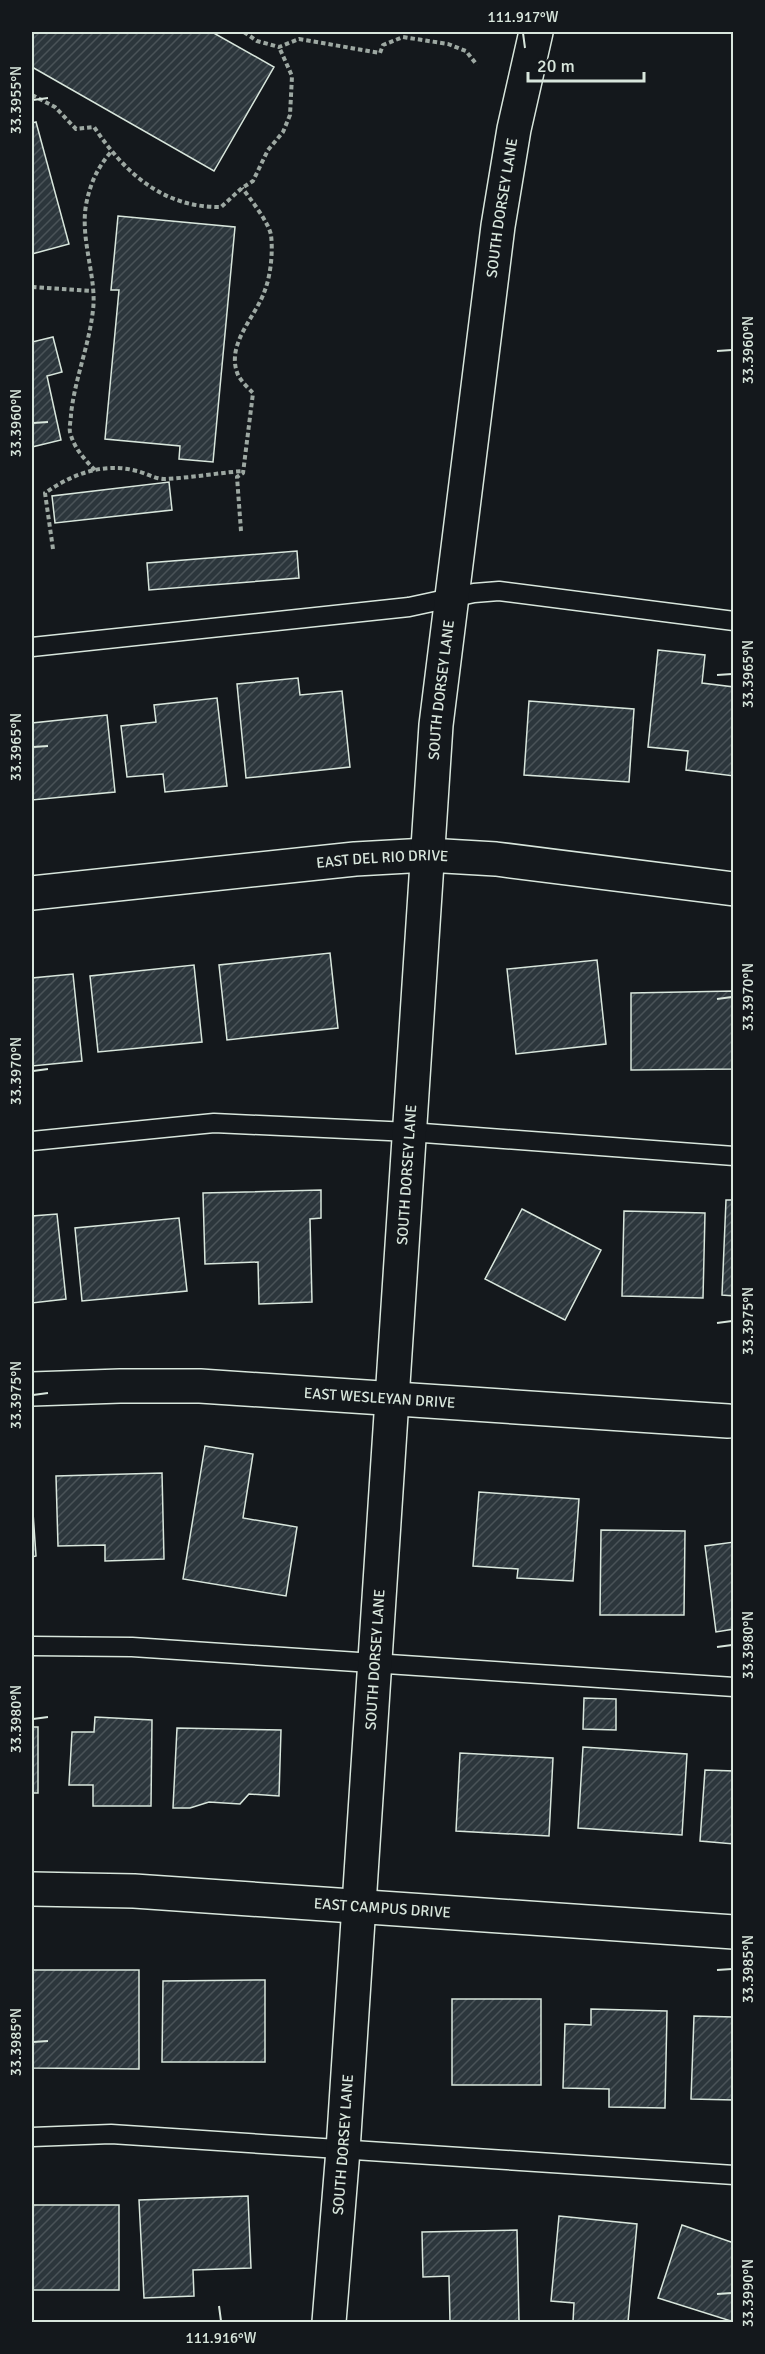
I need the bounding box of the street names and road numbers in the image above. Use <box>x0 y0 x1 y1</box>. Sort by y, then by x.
street label: SOUTH DORSEY LANE <box>483 137 521 279</box>
street label: SOUTH DORSEY LANE <box>425 619 458 761</box>
street label: EAST DEL RIO DRIVE <box>315 846 449 872</box>
street label: SOUTH DORSEY LANE <box>393 1104 420 1246</box>
street label: EAST WESLEYAN DRIVE <box>303 1384 456 1412</box>
street label: SOUTH DORSEY LANE <box>361 1589 389 1731</box>
street label: EAST CAMPUS DRIVE <box>313 1894 451 1922</box>
street label: SOUTH DORSEY LANE <box>329 2074 357 2216</box>

